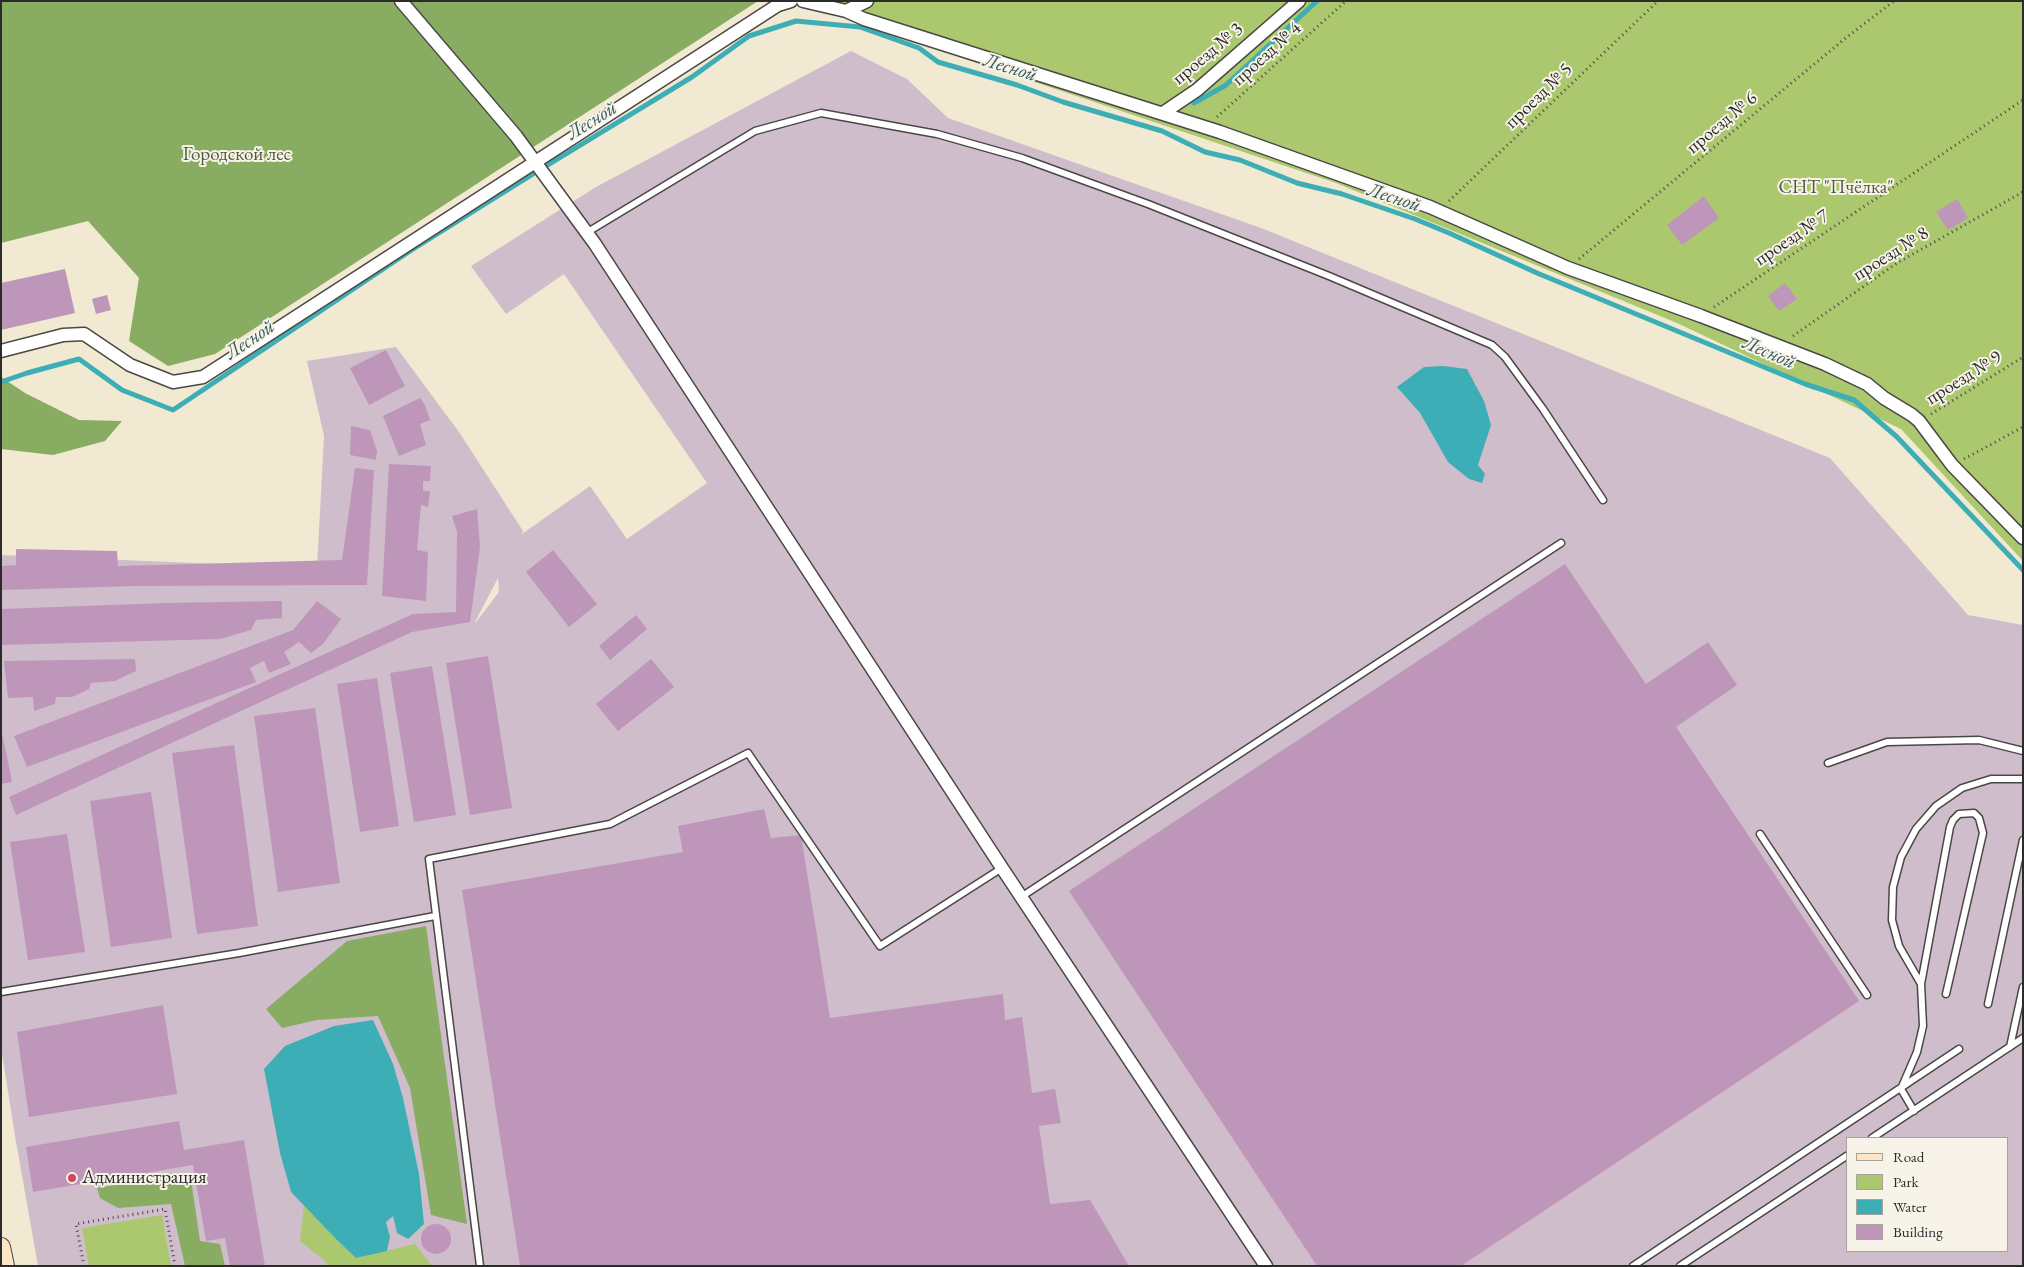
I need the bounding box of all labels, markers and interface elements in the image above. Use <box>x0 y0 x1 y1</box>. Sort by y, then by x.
street label: проезд № 4 <box>1228 17 1306 91</box>
street label: проезд № 3 <box>1168 18 1248 90</box>
water label: Лесной <box>980 49 1040 87</box>
street label: проезд № 5 <box>1500 58 1578 134</box>
street label: проезд № 6 <box>1682 87 1762 159</box>
water label: Лесной <box>562 96 622 146</box>
park label: Городской лес <box>183 144 291 166</box>
park label: СНТ "Пчёлка" <box>1778 177 1894 199</box>
water label: Лесной <box>1364 178 1424 218</box>
street label: проезд № 7 <box>1750 205 1834 271</box>
street label: проезд № 8 <box>1849 222 1933 286</box>
water label: Лесной <box>221 315 279 365</box>
water label: Лесной <box>1739 331 1799 375</box>
street label: проезд № 9 <box>1922 346 2006 410</box>
legend <box>1846 1137 2009 1252</box>
text: Road <box>1893 1147 1924 1166</box>
place label: Администрация <box>82 1167 207 1189</box>
marker: Администрация <box>66 1172 78 1184</box>
text: Park <box>1893 1172 1919 1191</box>
text: Water <box>1893 1197 1927 1216</box>
text: Building <box>1893 1222 1943 1241</box>

